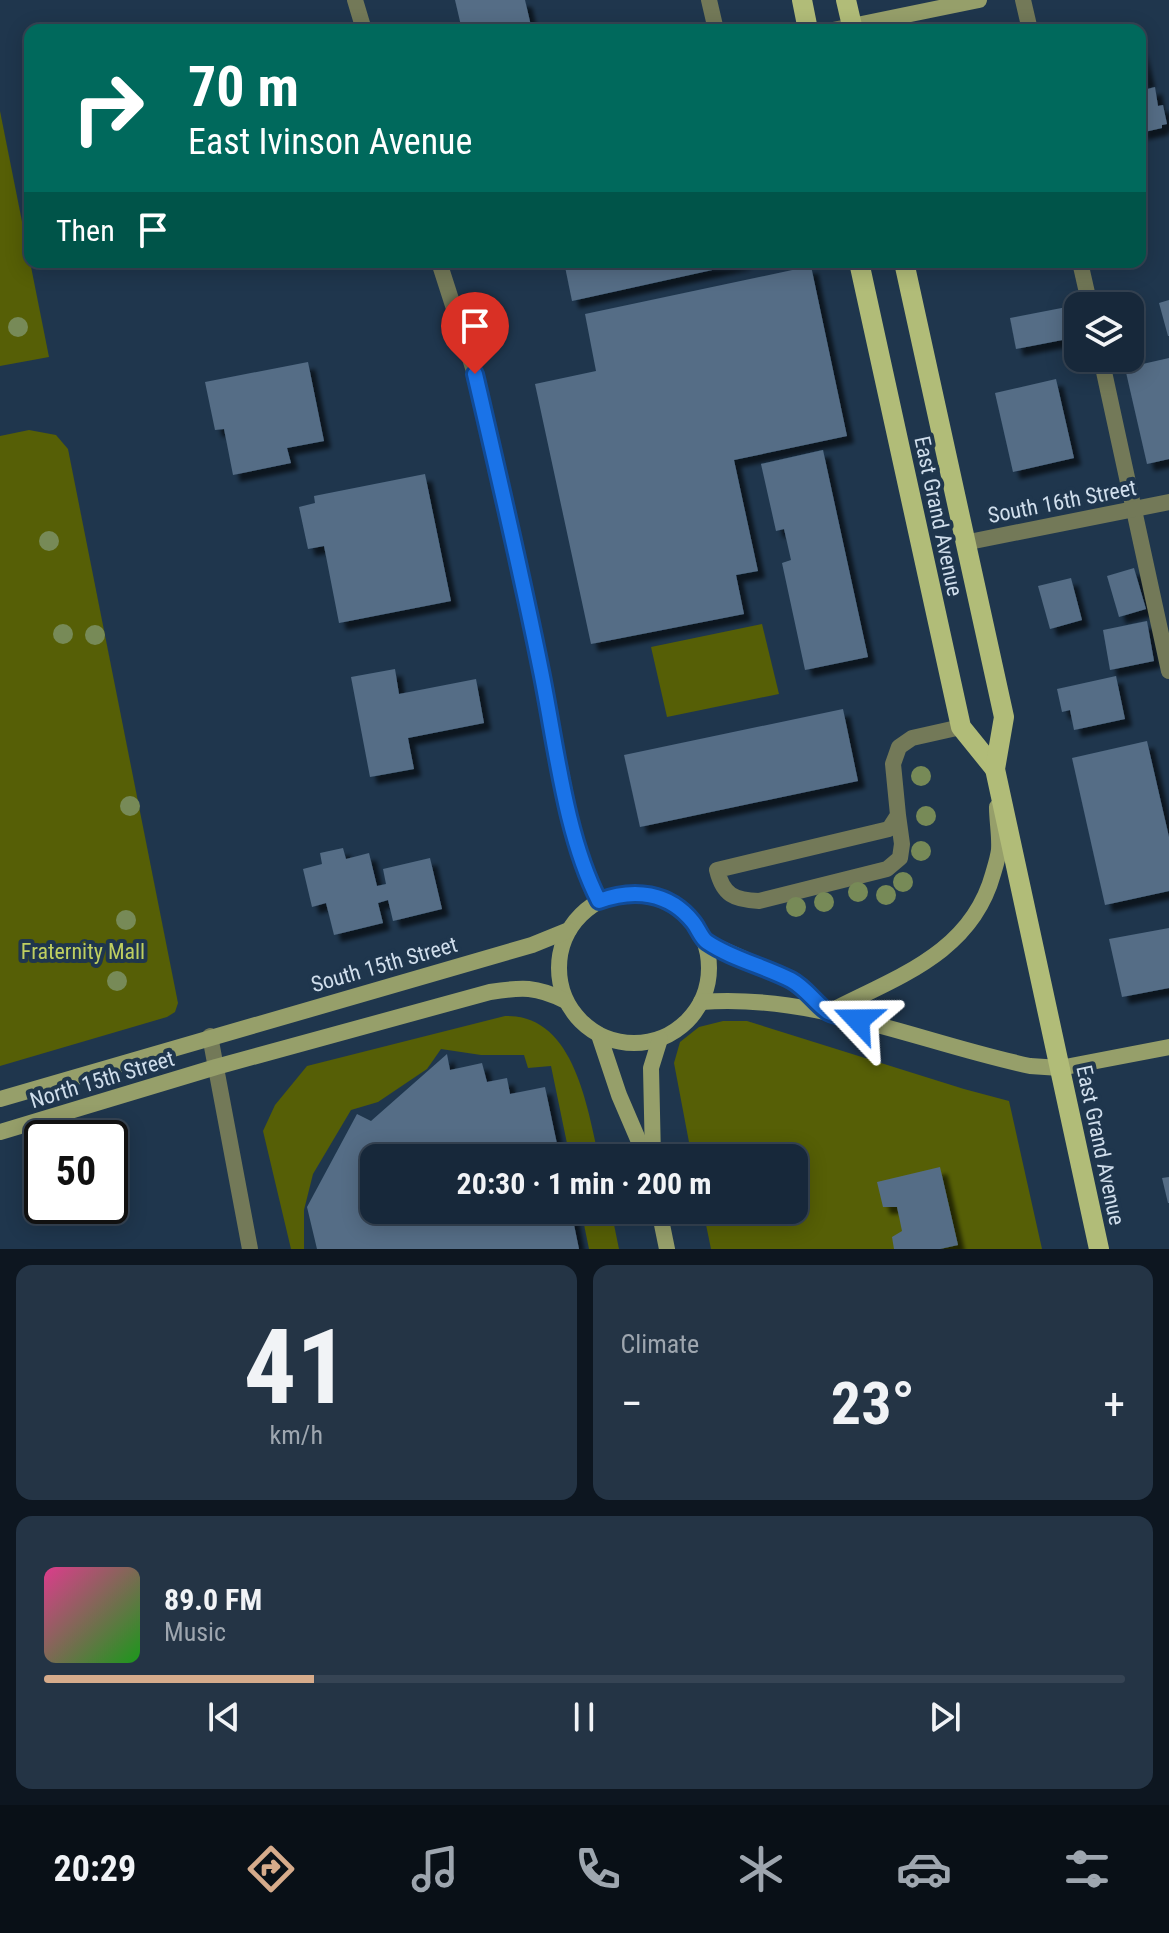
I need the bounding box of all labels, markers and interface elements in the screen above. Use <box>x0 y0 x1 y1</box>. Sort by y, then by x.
text: 70 m <box>188 54 299 120</box>
icon: right <box>56 56 160 160</box>
text: East Ivinson Avenue <box>188 121 472 163</box>
icon: arrive <box>131 208 175 252</box>
text: Then <box>56 213 115 248</box>
pin <box>441 292 509 374</box>
map controls <box>1064 292 1144 372</box>
button: layers <box>1064 292 1144 372</box>
icon: arrive <box>453 304 497 348</box>
street label: East Grand Avenue <box>909 434 968 598</box>
street label: South 16th Street <box>986 475 1138 528</box>
street label: South 15th Street <box>308 932 460 997</box>
park label: Fraternity Mall <box>21 939 145 964</box>
position arrow <box>816 978 900 1062</box>
street label: North 15th Street <box>27 1046 177 1113</box>
street label: East Grand Avenue <box>1071 1063 1130 1227</box>
speed limit sign: 50 <box>24 1120 128 1224</box>
text: 20:30 · 1 min · 200 m <box>457 1166 711 1201</box>
text: 41 <box>244 1307 349 1428</box>
text: Climate <box>621 1329 699 1359</box>
text: 23° <box>831 1368 915 1439</box>
text: − <box>621 1378 643 1430</box>
text: + <box>1103 1378 1125 1430</box>
text: km/h <box>270 1420 323 1450</box>
text: 89.0 FM <box>164 1582 262 1617</box>
text: Music <box>164 1617 226 1647</box>
icon: previous <box>202 1695 246 1739</box>
icon: pause <box>562 1695 606 1739</box>
icon: next <box>923 1695 967 1739</box>
icon: directions <box>243 1841 299 1897</box>
icon: music <box>407 1841 463 1897</box>
icon: phone <box>570 1841 626 1897</box>
icon: climate <box>733 1841 789 1897</box>
icon: car <box>896 1841 952 1897</box>
icon: filters <box>1059 1841 1115 1897</box>
text: 20:29 <box>54 1848 136 1890</box>

